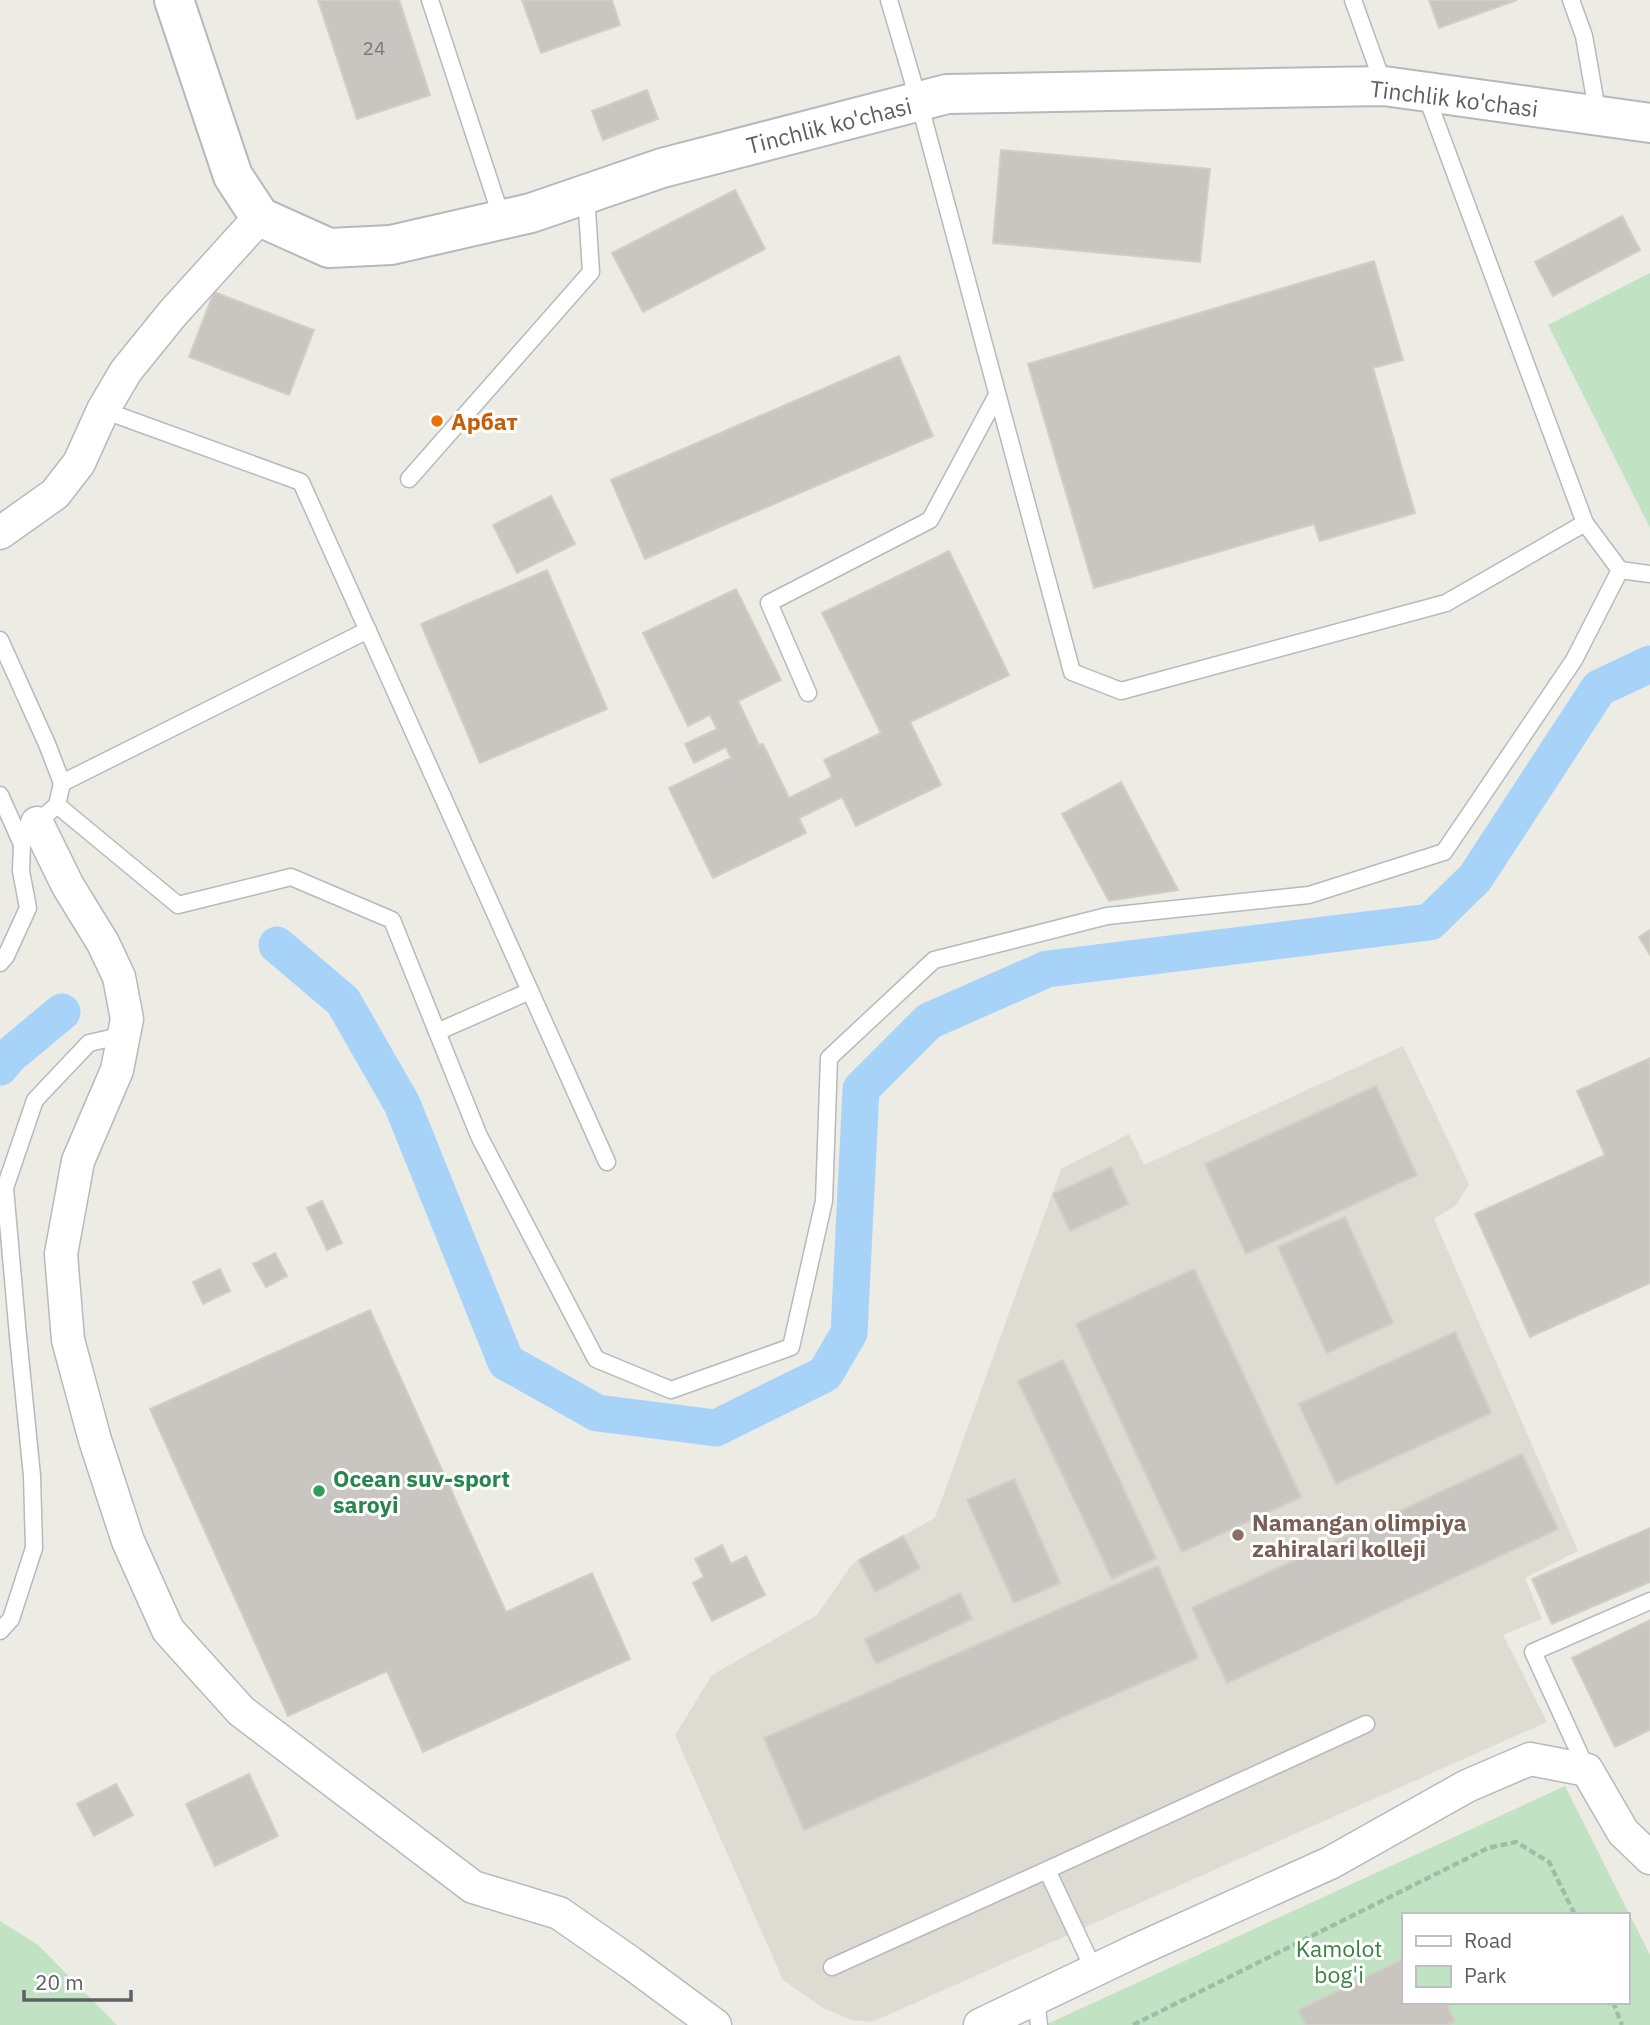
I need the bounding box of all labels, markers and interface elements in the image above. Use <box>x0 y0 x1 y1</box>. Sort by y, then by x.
house number: 24 <box>363 36 385 60</box>
street label: Tinchlik ko'chasi <box>1368 73 1540 123</box>
street label: Tinchlik ko'chasi <box>743 90 915 160</box>
place label: Арбат <box>451 406 518 436</box>
marker: Арбат <box>429 413 445 429</box>
place label: Ocean suv-sport saroyi <box>333 1463 510 1519</box>
marker: Ocean suv-sport saroyi <box>311 1483 327 1499</box>
place label: Namangan olimpiya zahiralari kolleji <box>1252 1507 1467 1563</box>
marker: Namangan olimpiya zahiralari kolleji <box>1230 1527 1246 1543</box>
legend <box>1402 1913 1629 2004</box>
text: Road <box>1464 1926 1512 1954</box>
park label: Kamolot bog'i <box>1296 1933 1382 1989</box>
scale bar <box>24 1958 131 2002</box>
text: Park <box>1464 1961 1507 1989</box>
text: 20 m <box>35 1968 84 1996</box>

